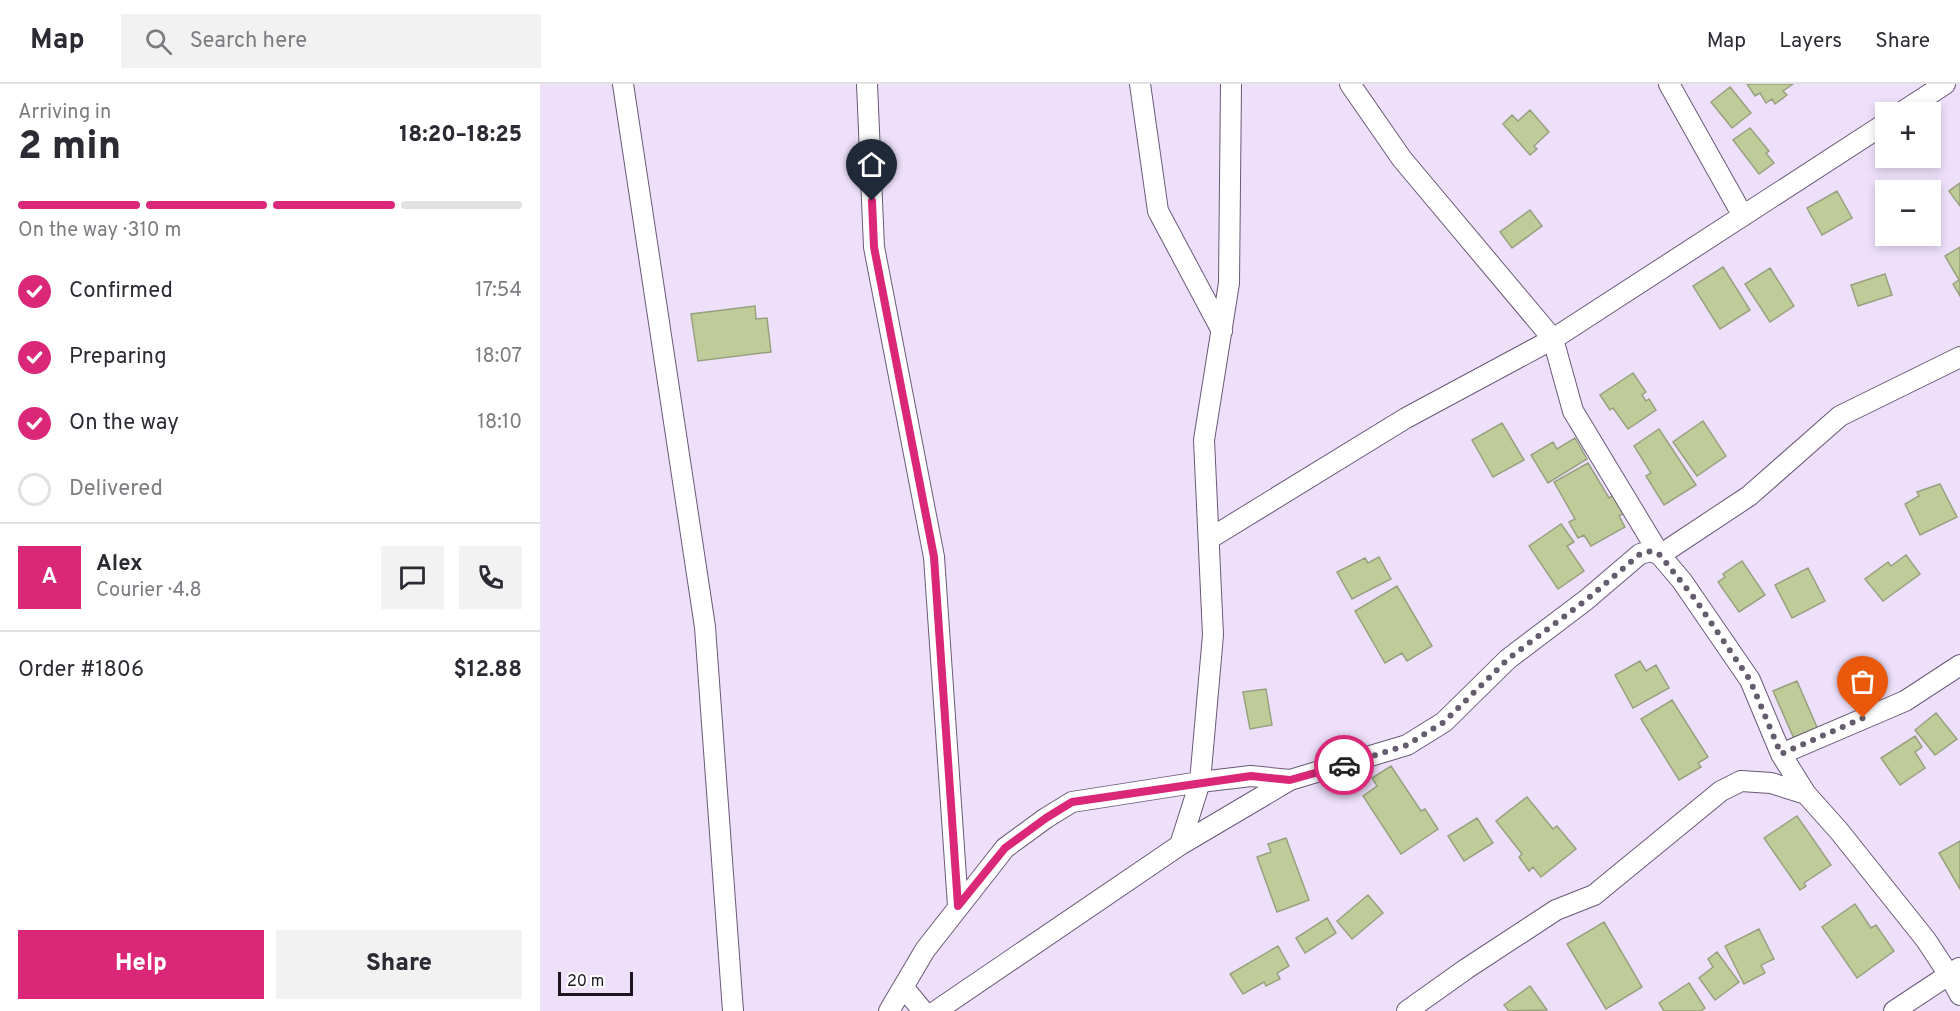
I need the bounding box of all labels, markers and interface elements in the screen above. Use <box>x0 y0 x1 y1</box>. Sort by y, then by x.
search box <box>121 14 541 68</box>
text: Map <box>30 23 85 59</box>
icon: search <box>142 25 175 58</box>
text: Search here <box>190 28 307 55</box>
text: Map <box>1707 28 1746 55</box>
text: Layers <box>1779 28 1842 55</box>
text: Share <box>1875 28 1930 55</box>
text: Arriving in <box>18 100 111 126</box>
map controls <box>1875 102 1941 246</box>
button: + <box>1875 102 1941 168</box>
text: 18:20–18:25 <box>399 122 522 149</box>
text: 2 min <box>18 124 121 173</box>
pin <box>846 139 897 201</box>
icon: home <box>855 148 888 181</box>
button: − <box>1875 180 1941 246</box>
text: On the way · 310 m <box>18 218 181 244</box>
icon: check <box>18 275 51 308</box>
text: Confirmed <box>69 278 173 305</box>
text: 17:54 <box>475 278 522 304</box>
icon: check <box>18 341 51 374</box>
text: Preparing <box>69 344 167 371</box>
text: 18:07 <box>475 344 522 370</box>
icon: check <box>18 407 51 440</box>
text: On the way <box>69 410 179 437</box>
text: 18:10 <box>478 410 522 436</box>
text: Delivered <box>69 476 163 503</box>
button: chat <box>381 546 444 609</box>
button: phone <box>459 546 522 609</box>
text: Alex <box>96 551 143 578</box>
text: A <box>42 564 57 591</box>
text: Courier · 4.8 <box>96 578 202 604</box>
pin <box>1837 656 1888 718</box>
text: Order #1806 <box>18 657 144 684</box>
text: $12.88 <box>453 657 522 684</box>
icon: bag <box>1846 665 1879 698</box>
courier <box>1314 735 1374 795</box>
icon: car <box>1328 749 1361 782</box>
button: Help <box>18 930 264 999</box>
button: Share <box>276 930 522 999</box>
scale bar <box>558 969 633 996</box>
text: 20 m <box>567 972 604 992</box>

